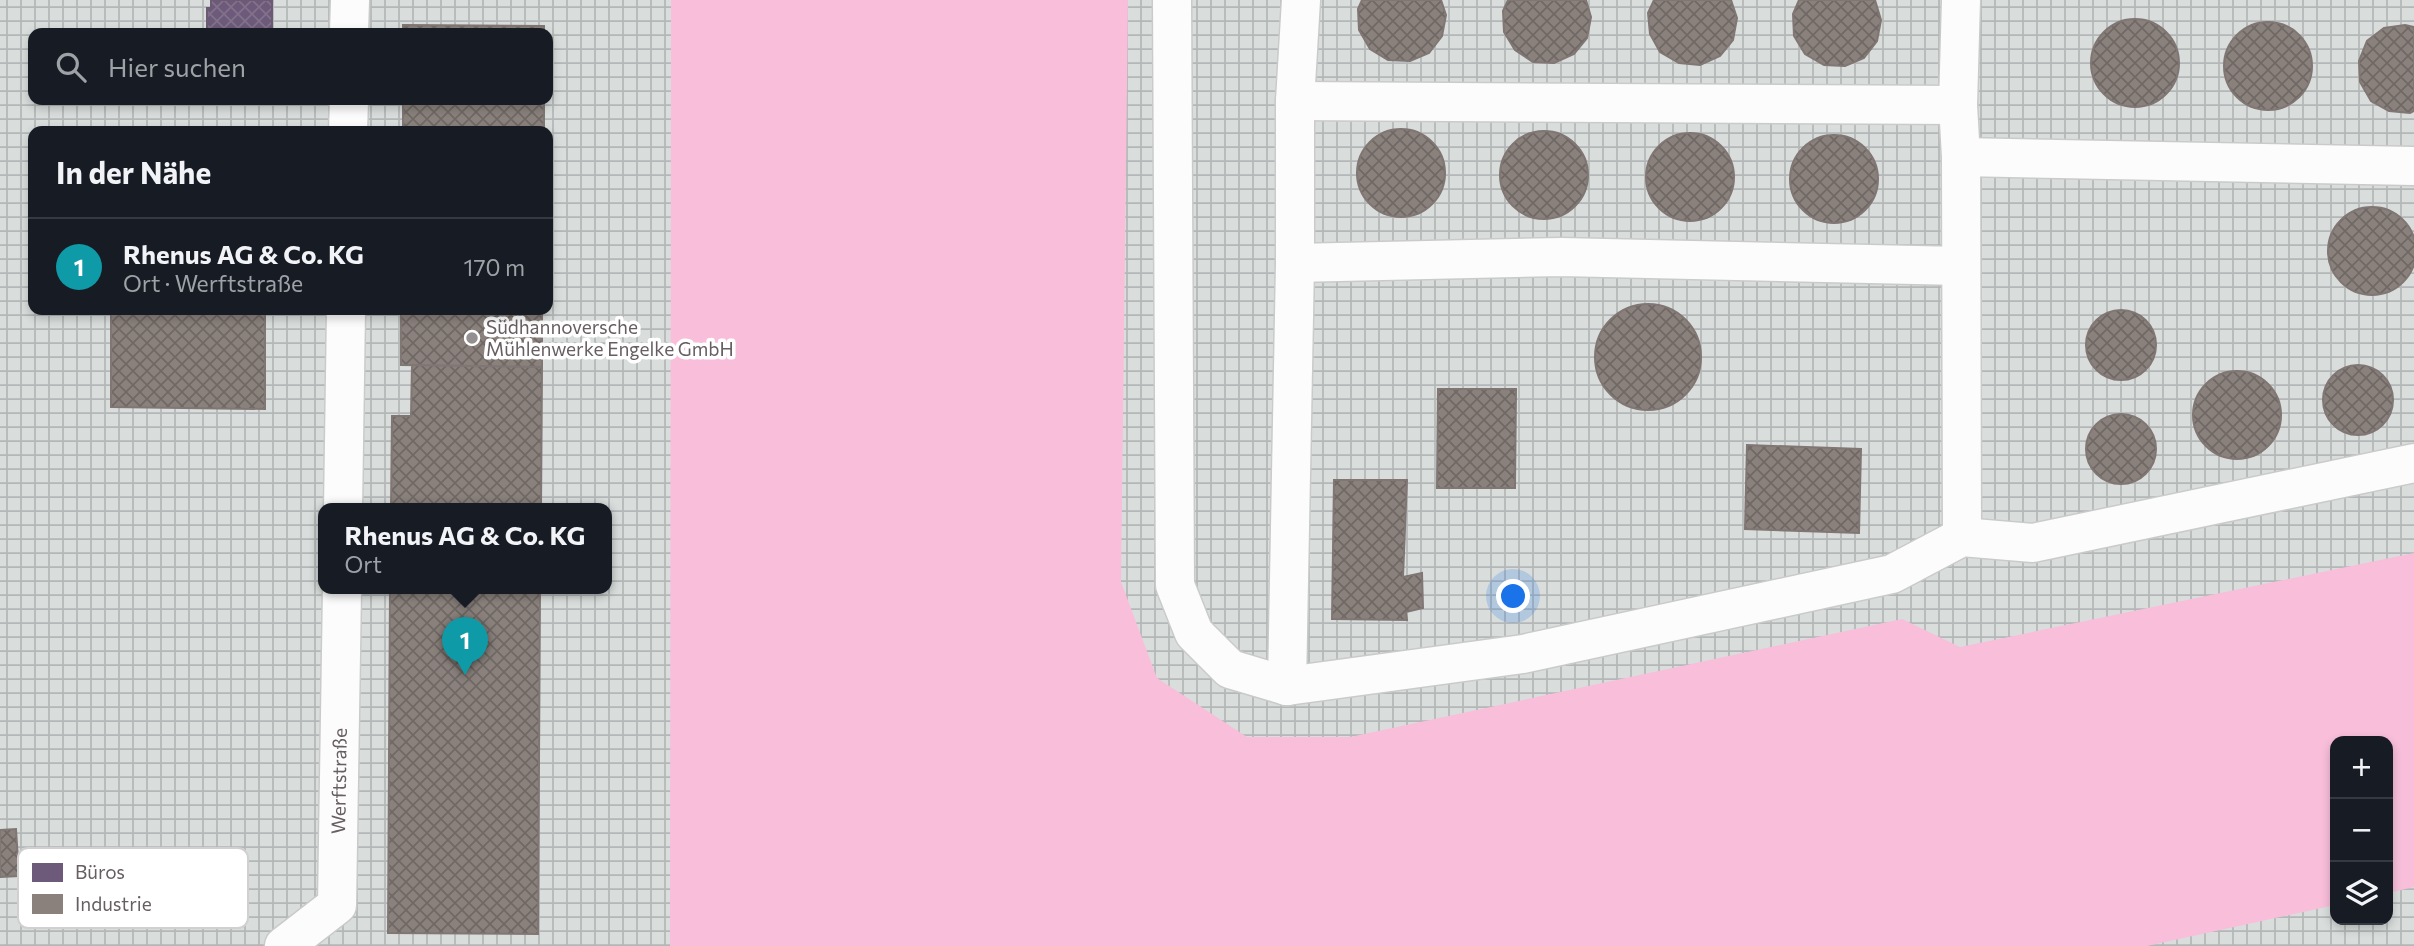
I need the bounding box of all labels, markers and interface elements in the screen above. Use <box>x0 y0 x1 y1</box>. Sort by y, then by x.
search box <box>28 28 553 105</box>
icon: search <box>52 48 90 86</box>
text: Hier suchen <box>108 51 246 82</box>
text: In der Nähe <box>56 153 211 190</box>
text: Rhenus AG & Co. KG <box>123 238 364 269</box>
text: 1 <box>74 253 84 281</box>
text: 170 m <box>464 253 525 281</box>
text: Ort · Werftstraße <box>123 269 303 297</box>
place label: Südhannoversche Mühlenwerke Engelke GmbH <box>486 315 734 360</box>
marker: Südhannoversche Mühlenwerke Engelke GmbH <box>464 330 480 346</box>
popup <box>318 503 612 594</box>
text: Rhenus AG & Co. KG <box>344 519 586 550</box>
text: Ort <box>344 550 382 578</box>
your location <box>1496 579 1530 613</box>
pin: 1 <box>442 617 488 675</box>
street label: Werftstraße <box>326 728 351 834</box>
map controls <box>2330 736 2393 925</box>
button: + <box>2330 736 2393 799</box>
button: − <box>2330 799 2393 862</box>
legend <box>18 848 248 928</box>
text: Büros <box>75 860 125 883</box>
button: layers <box>2330 862 2393 925</box>
text: Industrie <box>75 892 152 915</box>

